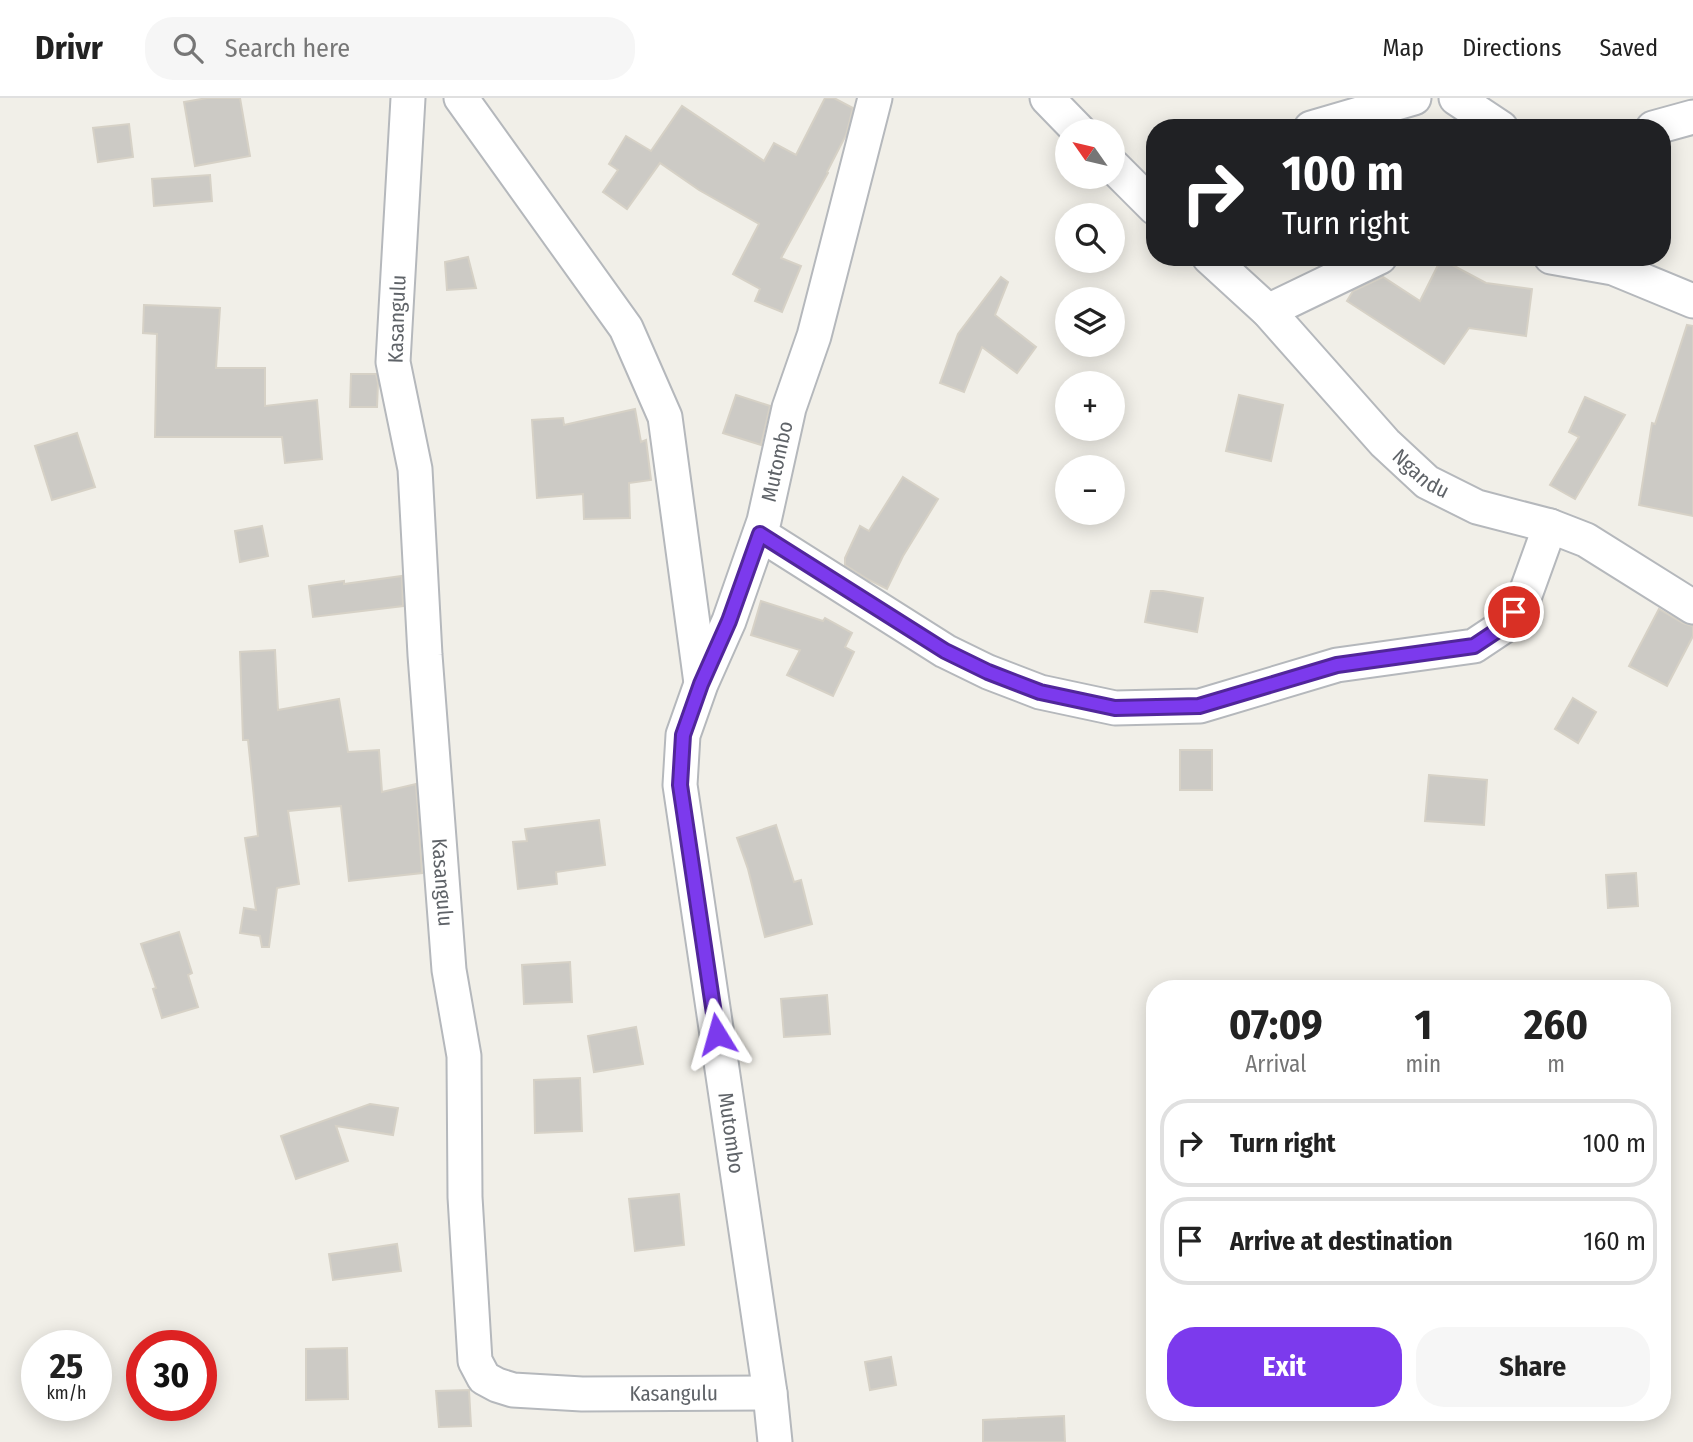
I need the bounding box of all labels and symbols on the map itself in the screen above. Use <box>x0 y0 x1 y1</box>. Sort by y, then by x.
north arrow <box>1055 119 1125 189</box>
street label: Kasangulu <box>382 274 412 364</box>
street label: Mutombo <box>756 419 799 504</box>
street label: Ngandu <box>1387 443 1454 504</box>
pin <box>1484 582 1544 642</box>
street label: Kasangulu <box>426 837 459 928</box>
position arrow <box>680 997 754 1071</box>
street label: Mutombo <box>712 1091 750 1175</box>
speed limit sign: 30 <box>126 1330 217 1421</box>
street label: Kasangulu <box>629 1380 718 1407</box>

